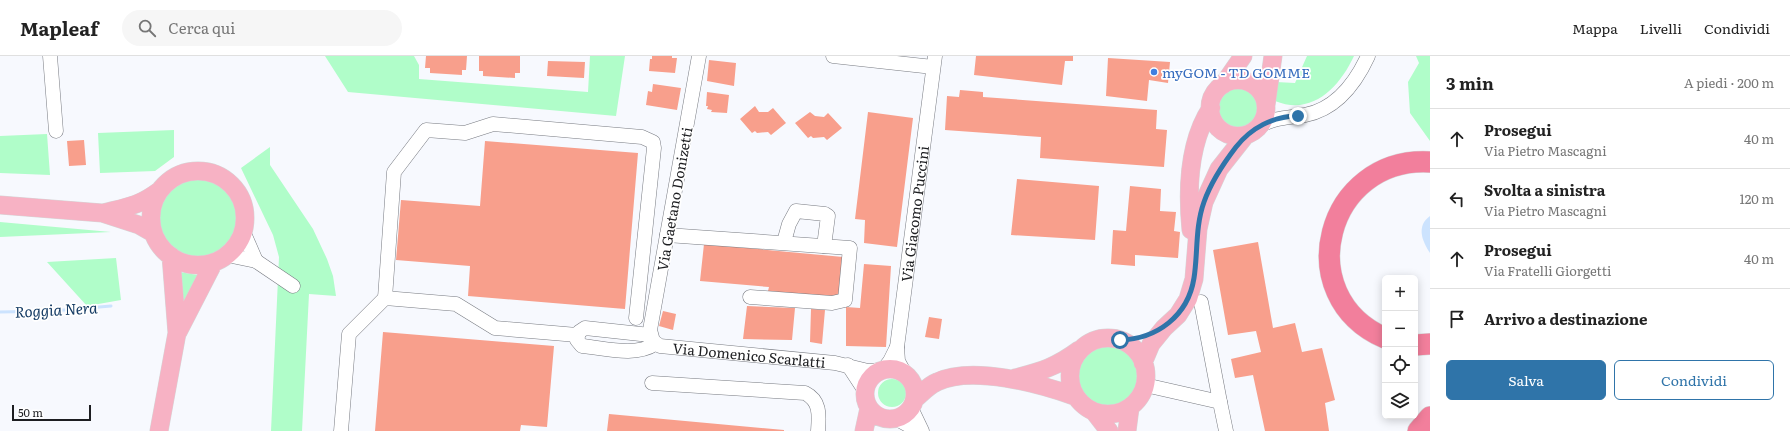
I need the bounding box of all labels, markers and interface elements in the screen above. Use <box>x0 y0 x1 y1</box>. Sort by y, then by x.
search box <box>122 10 402 46</box>
text: Mapleaf <box>20 14 98 42</box>
text: Cerca qui <box>168 16 235 39</box>
icon: search <box>136 17 158 39</box>
text: Mappa <box>1572 18 1618 38</box>
text: Livelli <box>1640 18 1682 38</box>
text: Condividi <box>1704 18 1770 38</box>
place label: myGOM - TD GOMME <box>1162 62 1310 82</box>
marker: myGOM - TD GOMME <box>1149 67 1159 77</box>
text: 3 min <box>1446 70 1494 95</box>
text: A piedi · 200 m <box>1684 73 1774 92</box>
route end <box>1289 107 1307 125</box>
text: Prosegui <box>1484 118 1552 141</box>
street label: Via Gaetano Donizetti <box>651 125 697 273</box>
icon: ahead <box>1446 128 1468 150</box>
text: 40 m <box>1744 129 1774 148</box>
text: Via Pietro Mascagni <box>1484 141 1607 160</box>
street label: Via Giacomo Puccini <box>896 144 933 283</box>
text: Svolta a sinistra <box>1484 178 1605 201</box>
icon: left <box>1446 188 1468 210</box>
text: 120 m <box>1739 189 1774 208</box>
text: Via Pietro Mascagni <box>1484 201 1607 220</box>
text: Prosegui <box>1484 238 1552 261</box>
icon: ahead <box>1446 248 1468 270</box>
text: 40 m <box>1744 249 1774 268</box>
text: Via Fratelli Giorgetti <box>1484 261 1611 280</box>
map controls <box>1382 275 1418 419</box>
button: + <box>1382 275 1418 311</box>
water label: Roggia Nera <box>14 295 98 323</box>
text: Arrivo a destinazione <box>1484 307 1648 330</box>
icon: arrive <box>1446 308 1468 330</box>
button: − <box>1382 311 1418 347</box>
route start <box>1111 331 1129 349</box>
street label: Via Domenico Scarlatti <box>672 337 827 372</box>
button: locate <box>1382 347 1418 383</box>
button: Salva <box>1446 360 1606 400</box>
button: Condividi <box>1614 360 1774 400</box>
button: layers <box>1382 383 1418 419</box>
scale bar <box>12 403 91 422</box>
text: 50 m <box>18 404 43 420</box>

